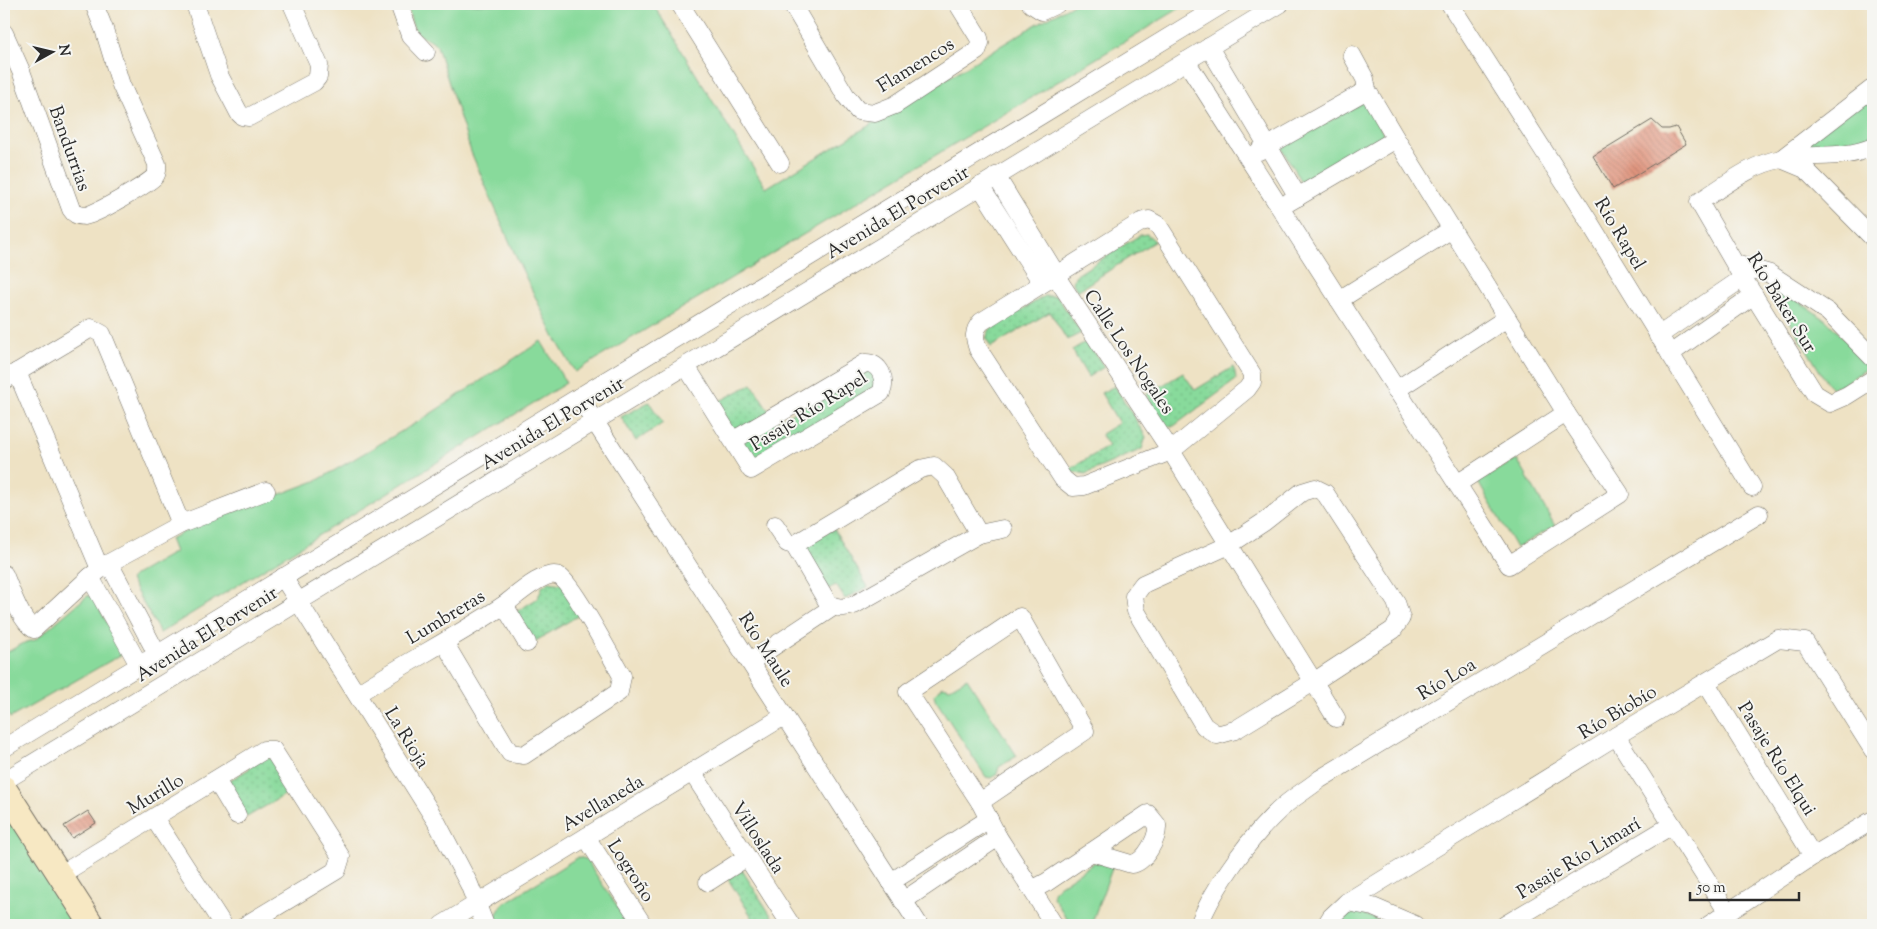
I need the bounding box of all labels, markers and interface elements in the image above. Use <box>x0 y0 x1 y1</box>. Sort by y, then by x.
north arrow <box>28 28 78 78</box>
street label: Flamencos <box>873 32 960 100</box>
text: N <box>52 44 74 57</box>
street label: Bandurrias <box>41 102 97 195</box>
street label: Avenida El Porvenir <box>822 160 975 267</box>
street label: Río Rapel <box>1587 193 1651 276</box>
street label: Río Baker Sur <box>1739 248 1822 359</box>
street label: Calle Los Nogales <box>1076 285 1180 420</box>
street label: Pasaje Río Rapel <box>746 365 873 459</box>
street label: Avenida El Porvenir <box>477 371 630 478</box>
street label: Avenida El Porvenir <box>131 581 284 690</box>
street label: Lumbreras <box>402 584 491 652</box>
street label: Río Maule <box>731 608 799 693</box>
street label: Río Loa <box>1413 652 1482 708</box>
street label: Río Biobío <box>1574 679 1663 747</box>
street label: Pasaje Río Elqui <box>1730 697 1822 822</box>
street label: La Rioja <box>377 703 435 774</box>
street label: Murillo <box>123 768 190 823</box>
street label: Avellaneda <box>557 769 650 839</box>
street label: Villoslada <box>723 797 790 880</box>
street label: Pasaje Río Limarí <box>1512 811 1646 907</box>
street label: Logroño <box>599 835 660 908</box>
scale bar <box>1690 869 1798 901</box>
text: 50 m <box>1696 878 1726 899</box>

